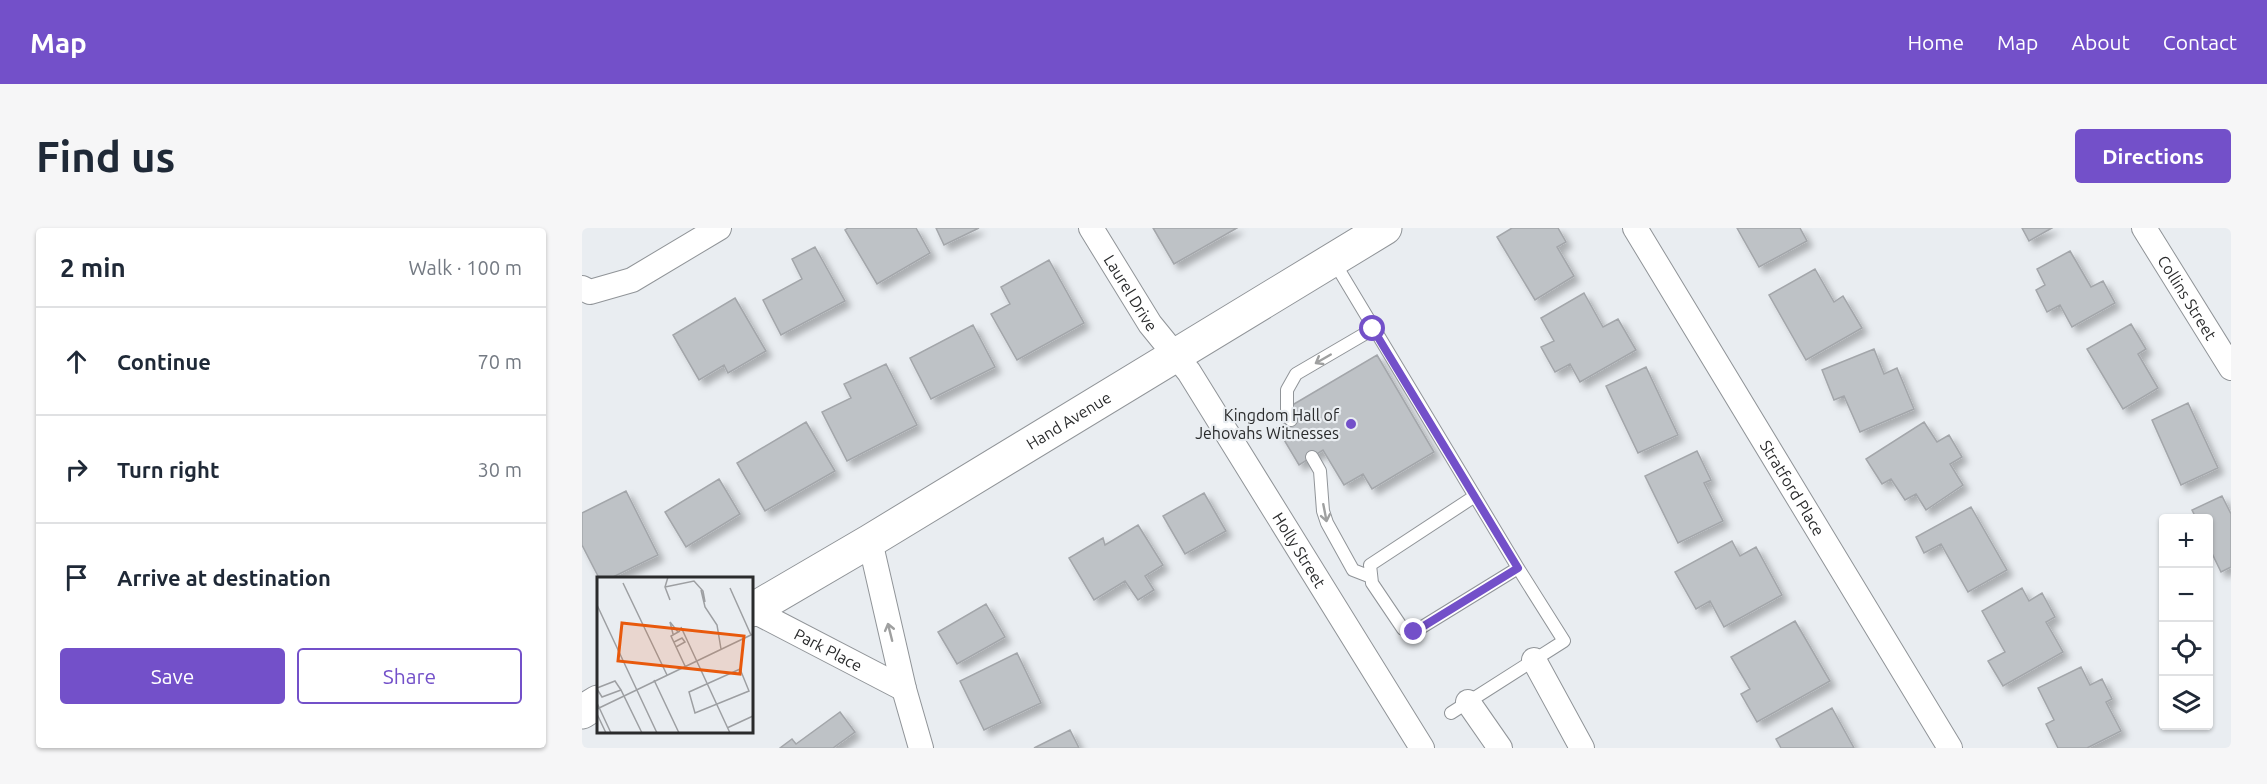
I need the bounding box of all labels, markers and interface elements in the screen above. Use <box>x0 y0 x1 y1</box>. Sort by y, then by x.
text: Map <box>30 27 87 58</box>
text: Home <box>1907 30 1964 54</box>
text: Map <box>1997 30 2038 54</box>
text: About <box>2071 30 2130 54</box>
text: Contact <box>2163 30 2237 54</box>
button: Directions <box>2075 129 2231 183</box>
text: Find us <box>36 133 175 180</box>
street label: Laurel Drive <box>1101 251 1161 335</box>
street label: Collins Street <box>2154 252 2221 344</box>
text: 2 min <box>60 253 126 282</box>
text: Walk · 100 m <box>409 256 522 279</box>
route start <box>1359 315 1385 341</box>
icon: ahead <box>60 345 93 378</box>
text: Continue <box>117 349 211 374</box>
text: 70 m <box>478 350 522 373</box>
one-way arrow <box>1315 353 1332 365</box>
street label: Hand Avenue <box>1023 388 1114 453</box>
place label: Kingdom Hall of Jehovahs Witnesses <box>1195 406 1340 442</box>
marker: Kingdom Hall of Jehovahs Witnesses <box>1344 417 1358 431</box>
street label: Stratford Place <box>1757 437 1828 539</box>
icon: right <box>60 453 93 486</box>
text: Turn right <box>117 457 219 482</box>
text: 30 m <box>478 458 522 481</box>
one-way arrow <box>1320 503 1331 522</box>
street label: Holly Street <box>1269 509 1330 592</box>
map controls <box>2159 514 2213 730</box>
button: + <box>2159 514 2213 568</box>
icon: arrive <box>60 561 93 594</box>
text: Arrive at destination <box>117 565 331 590</box>
button: − <box>2159 568 2213 622</box>
inset map <box>597 577 753 733</box>
route end <box>1400 618 1426 644</box>
button: locate <box>2159 622 2213 676</box>
one-way arrow <box>884 623 896 642</box>
street label: Park Place <box>791 625 865 675</box>
button: Save <box>60 648 285 704</box>
button: Share <box>297 648 522 704</box>
button: layers <box>2159 676 2213 730</box>

